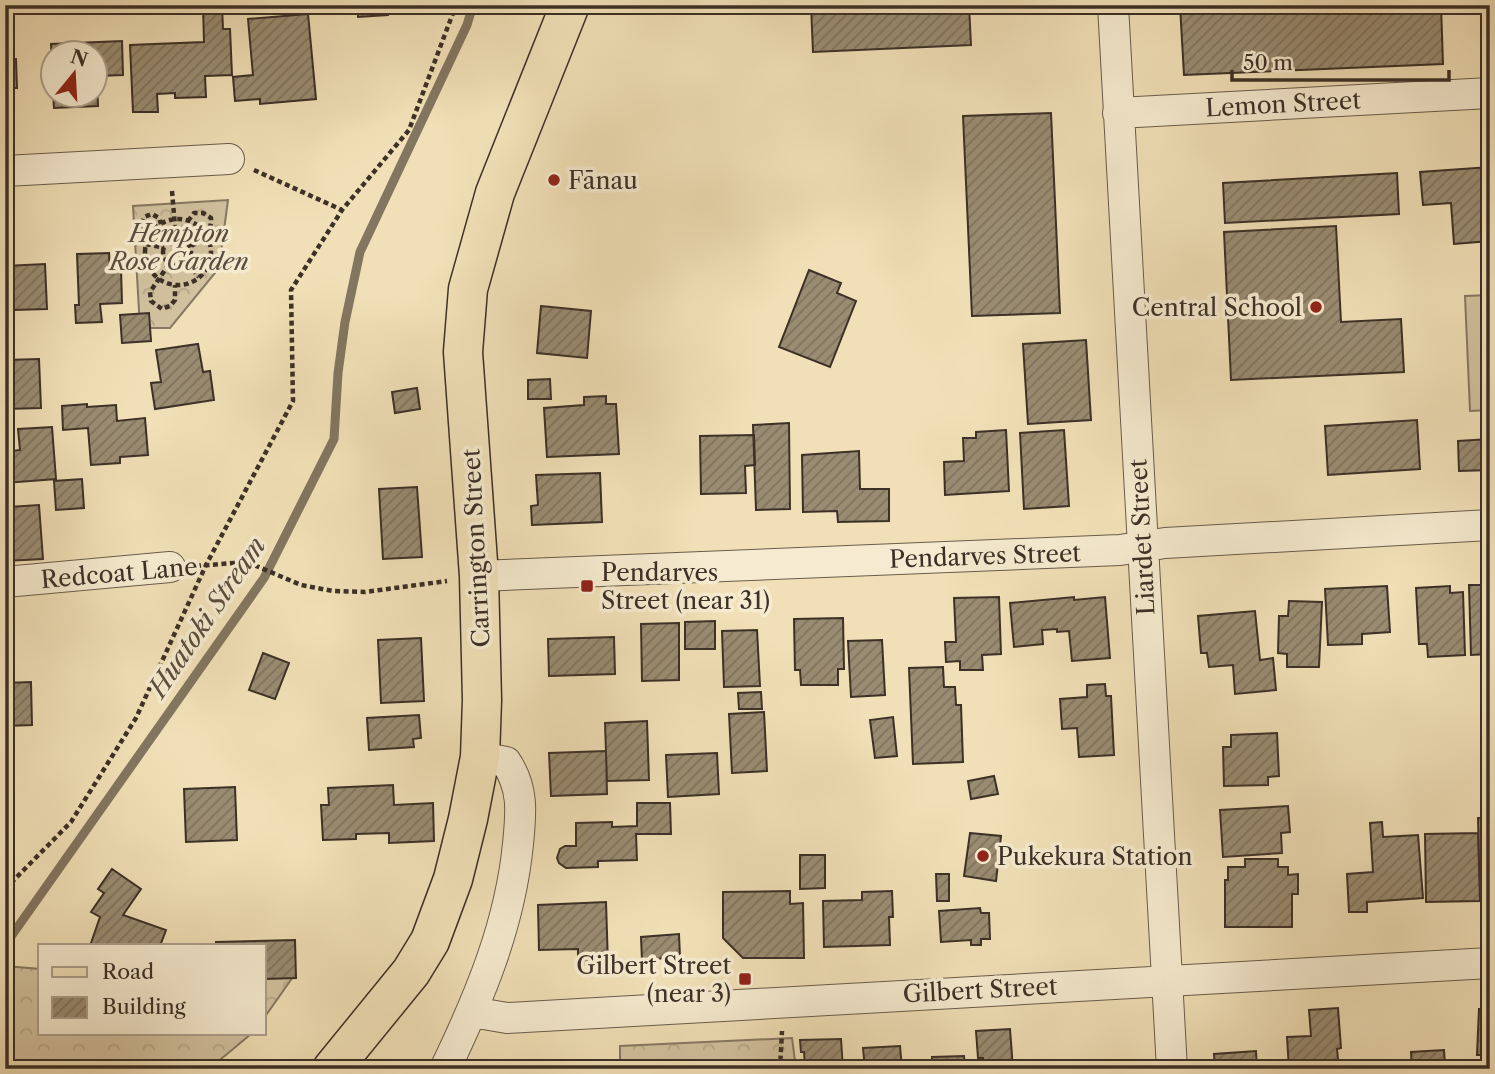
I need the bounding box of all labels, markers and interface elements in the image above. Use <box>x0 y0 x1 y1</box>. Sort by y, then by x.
north arrow <box>38 38 108 108</box>
scale bar <box>1232 38 1450 82</box>
text: N <box>68 45 91 72</box>
text: 50 m <box>1243 50 1293 75</box>
street label: Lemon Street <box>1205 85 1362 123</box>
place label: Fānau <box>568 166 638 195</box>
marker: Fānau <box>546 172 562 188</box>
park label: Hempton Rose Garden <box>107 219 249 276</box>
place label: Central School <box>1132 293 1302 322</box>
marker: Central School <box>1308 299 1324 315</box>
street label: Carrington Street <box>456 447 496 648</box>
street label: Liardet Street <box>1123 458 1161 616</box>
water label: Huatoki Stream <box>140 531 272 705</box>
street label: Pendarves Street <box>889 538 1082 574</box>
street label: Redcoat Lane <box>39 552 199 594</box>
place label: Pendarves Street (near 31) <box>601 558 770 615</box>
marker: Pendarves Street (near 31) <box>579 578 595 594</box>
place label: Pukekura Station <box>997 842 1192 871</box>
marker: Pukekura Station <box>975 848 991 864</box>
legend <box>38 944 266 1036</box>
place label: Gilbert Street (near 3) <box>576 951 732 1008</box>
text: Road <box>102 959 154 984</box>
marker: Gilbert Street (near 3) <box>737 971 753 987</box>
street label: Gilbert Street <box>902 971 1059 1009</box>
text: Building <box>102 994 187 1019</box>

